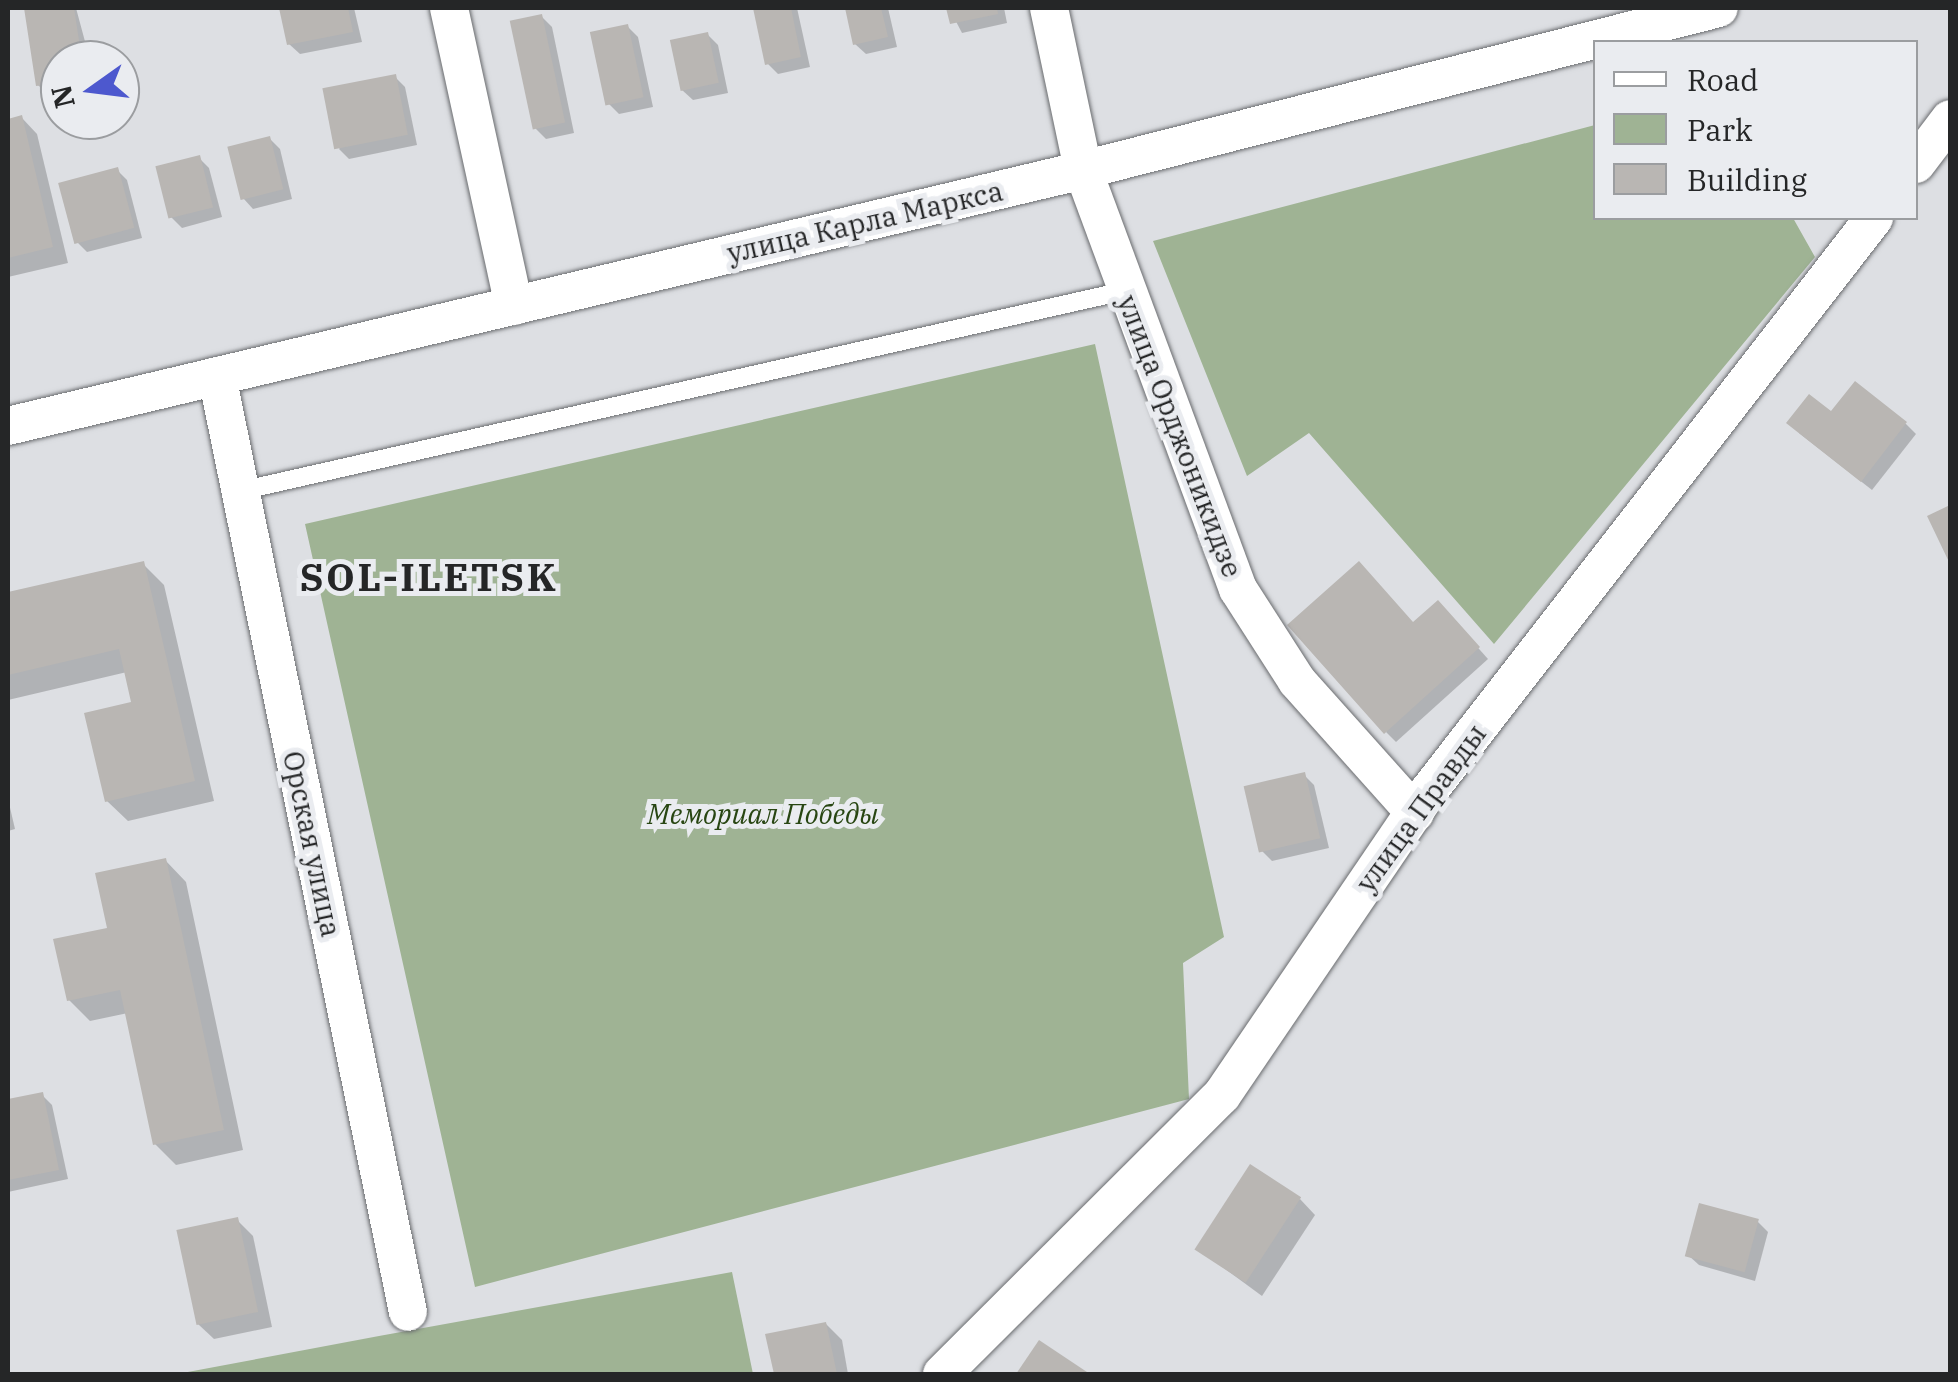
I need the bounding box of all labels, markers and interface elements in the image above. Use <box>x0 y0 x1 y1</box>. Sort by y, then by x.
north arrow <box>40 40 140 140</box>
legend <box>1593 40 1918 220</box>
text: Road <box>1687 60 1759 99</box>
text: N <box>42 82 83 112</box>
text: Park <box>1687 110 1753 149</box>
text: Building <box>1687 160 1807 199</box>
street label: улица Карла Маркса <box>724 174 1006 270</box>
street label: улица Орджоникидзе <box>1111 290 1249 582</box>
district label: SOL-ILETSK <box>300 554 558 600</box>
street label: улица Правды <box>1349 718 1493 898</box>
street label: Орская улица <box>276 748 348 940</box>
park label: Мемориал Победы <box>647 797 879 831</box>

